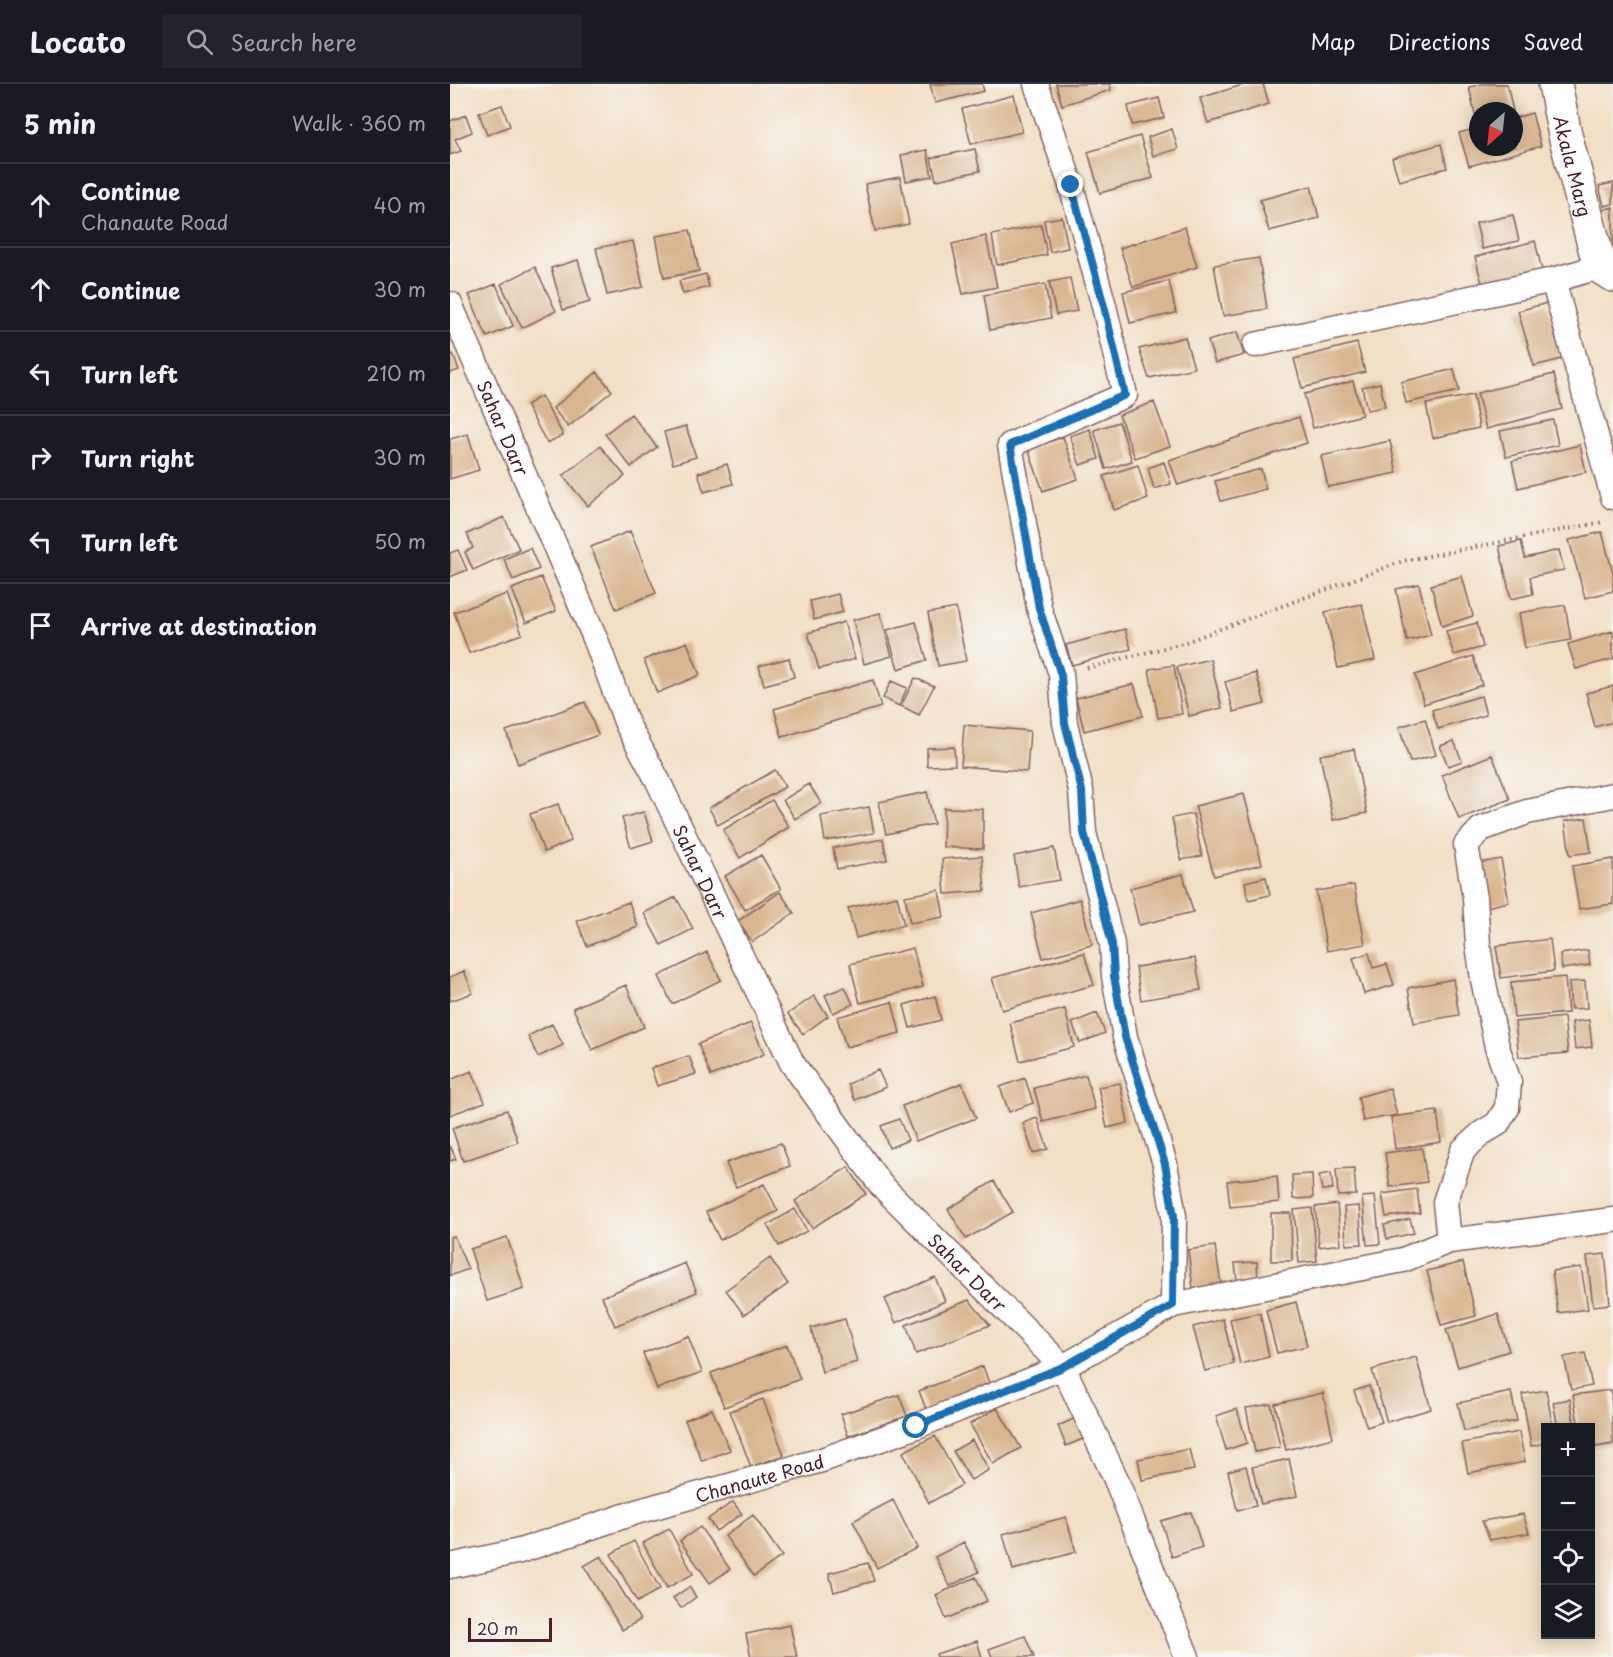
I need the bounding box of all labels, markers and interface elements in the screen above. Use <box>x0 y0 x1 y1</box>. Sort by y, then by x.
search box <box>162 14 582 68</box>
text: Locato <box>30 20 126 63</box>
icon: search <box>183 25 216 58</box>
text: Search here <box>231 25 357 58</box>
text: Map <box>1310 25 1355 57</box>
text: Directions <box>1388 25 1490 57</box>
text: Saved <box>1523 25 1583 57</box>
north arrow <box>1469 102 1523 156</box>
text: 5 min <box>24 104 96 143</box>
text: Walk · 360 m <box>292 108 426 138</box>
street label: Akala Marg <box>1548 113 1600 220</box>
route end <box>1057 171 1083 197</box>
text: Continue <box>81 174 180 207</box>
icon: ahead <box>24 189 57 222</box>
text: 40 m <box>374 190 426 220</box>
text: Chanaute Road <box>81 207 229 237</box>
icon: ahead <box>24 273 57 306</box>
text: Continue <box>81 273 180 306</box>
text: 30 m <box>373 274 426 304</box>
icon: left <box>24 357 57 390</box>
text: Turn left <box>81 357 178 390</box>
text: 210 m <box>367 358 426 388</box>
street label: Sahar Darr <box>471 376 536 480</box>
icon: right <box>24 441 57 474</box>
text: Turn right <box>81 441 194 474</box>
text: 30 m <box>373 442 426 472</box>
icon: left <box>24 525 57 558</box>
text: Turn left <box>81 525 178 558</box>
text: 50 m <box>374 526 426 556</box>
icon: arrive <box>24 609 57 642</box>
text: Arrive at destination <box>81 609 317 642</box>
street label: Sahar Darr <box>667 820 735 923</box>
street label: Sahar Darr <box>922 1226 1014 1318</box>
route start <box>902 1412 928 1438</box>
map controls <box>1541 1423 1595 1639</box>
button: + <box>1541 1423 1595 1477</box>
street label: Chanaute Road <box>692 1447 827 1508</box>
button: − <box>1541 1477 1595 1531</box>
button: locate <box>1541 1531 1595 1585</box>
button: layers <box>1541 1585 1595 1639</box>
scale bar <box>468 1615 552 1642</box>
text: 20 m <box>477 1616 518 1640</box>

